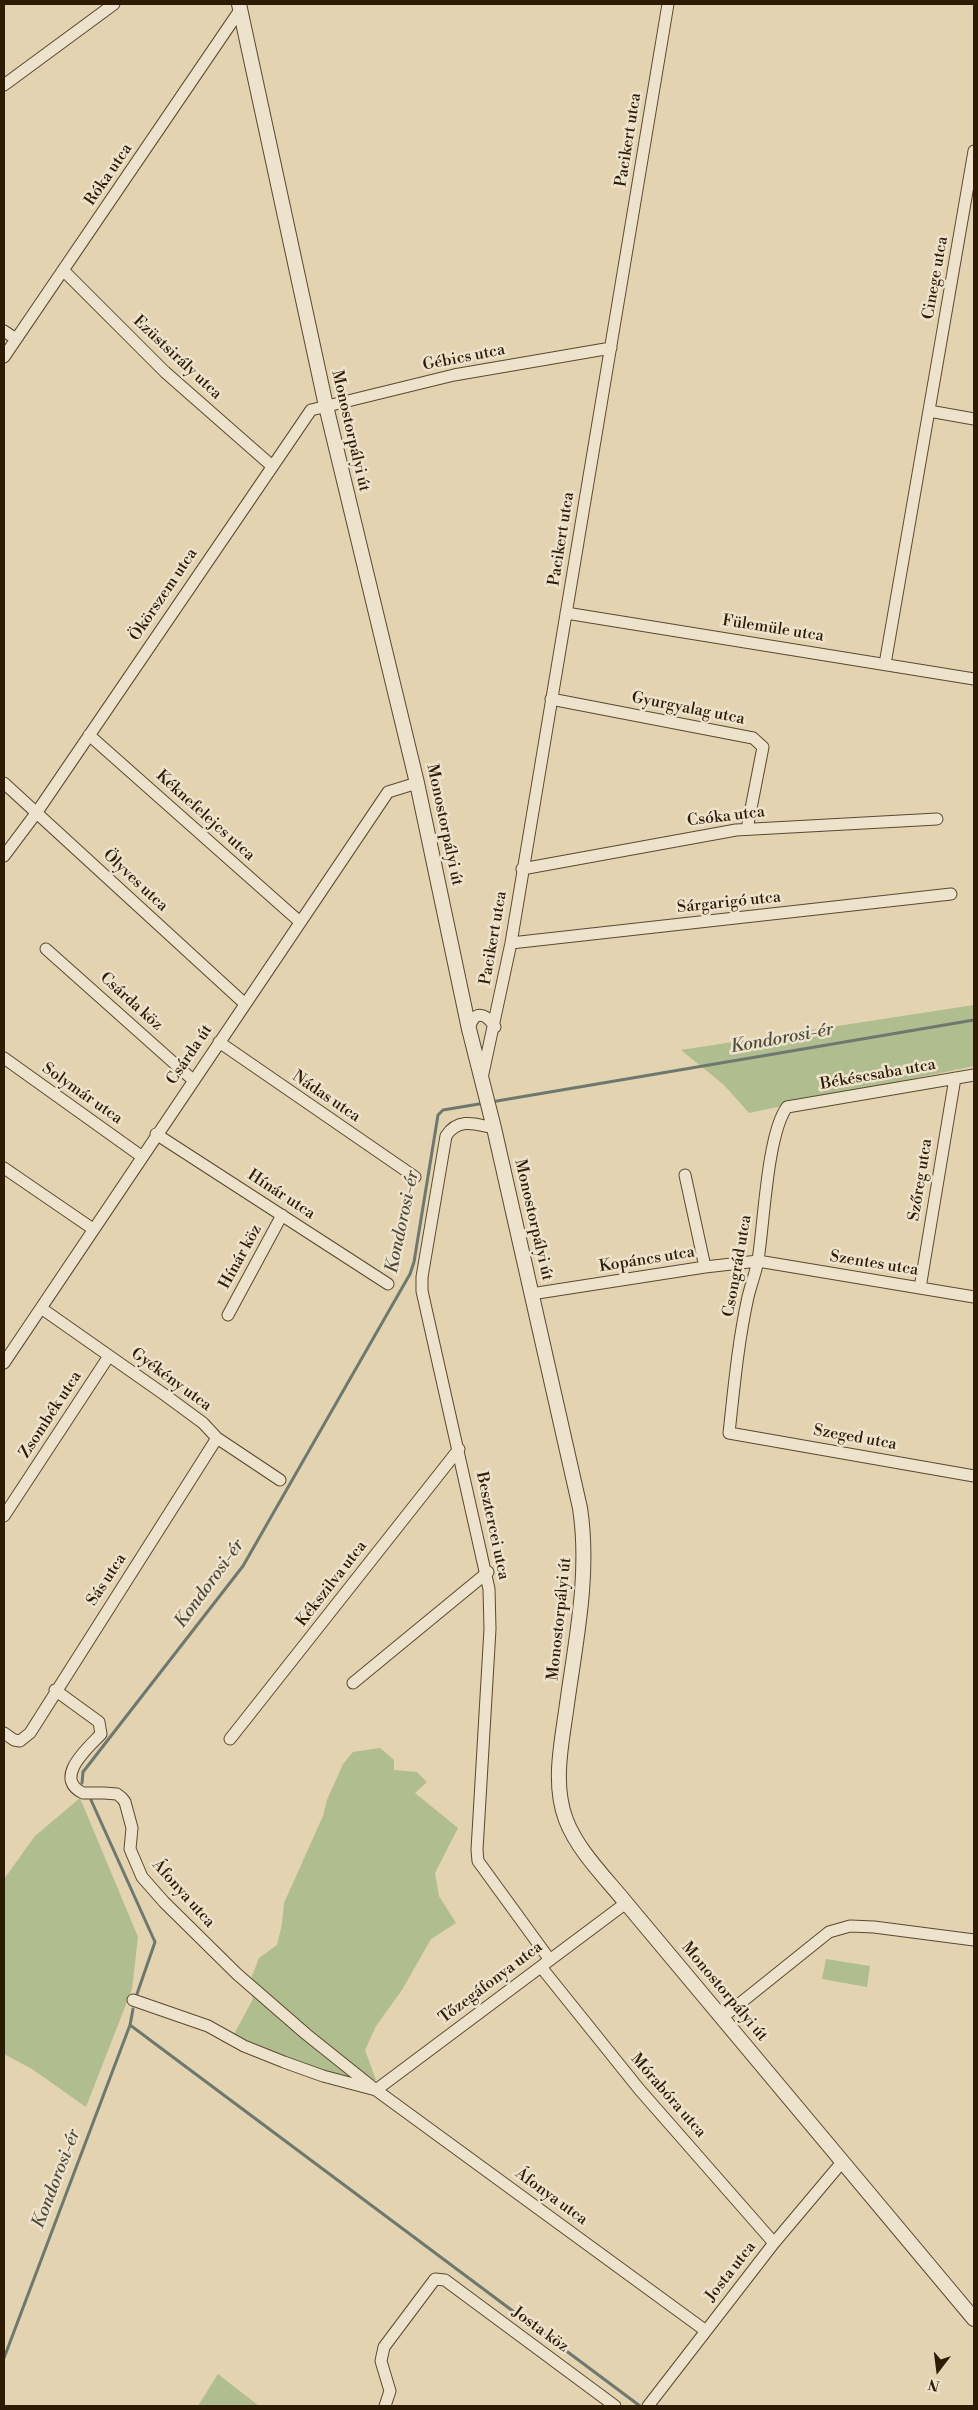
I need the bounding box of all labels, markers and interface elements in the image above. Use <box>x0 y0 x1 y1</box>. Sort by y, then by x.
street label: Pacikert utca <box>612 92 646 188</box>
street label: Róka utca <box>81 140 137 210</box>
street label: Cinege utca <box>919 235 953 321</box>
street label: Ezüstsirály utca <box>129 312 225 404</box>
street label: Gébics utca <box>421 341 507 375</box>
street label: Monostorpályi út <box>327 368 373 494</box>
street label: Pacikert utca <box>545 491 579 587</box>
street label: Ökörszem utca <box>126 545 202 645</box>
street label: Fülemüle utca <box>721 612 825 646</box>
street label: Gyurgyalag utca <box>630 689 746 729</box>
street label: Monostorpályi út <box>422 762 466 888</box>
street label: Kéknefelejcs utca <box>152 767 258 865</box>
street label: Csóka utca <box>686 803 766 831</box>
street label: Ölyves utca <box>98 846 172 916</box>
street label: Sárgarigó utca <box>676 888 782 918</box>
street label: Pacikert utca <box>476 890 512 986</box>
street label: Csárda köz <box>96 969 166 1035</box>
water label: Kondorosi-ér <box>729 1019 835 1059</box>
street label: Csárda út <box>163 1021 217 1089</box>
street label: Békéscsaba utca <box>819 1055 937 1095</box>
street label: Solymár utca <box>38 1059 126 1129</box>
street label: Nádas utca <box>288 1067 364 1127</box>
street label: Szőreg utca <box>905 1137 937 1223</box>
street label: Monostorpályi út <box>510 1157 556 1283</box>
street label: Hínár utca <box>244 1166 318 1224</box>
water label: Kondorosi-ér <box>382 1169 424 1275</box>
street label: Csongrád utca <box>720 1213 756 1319</box>
street label: Hínár köz <box>215 1221 267 1293</box>
street label: Kopáncs utca <box>598 1243 696 1277</box>
street label: Szentes utca <box>828 1248 920 1280</box>
street label: Gyékény utca <box>127 1344 215 1416</box>
street label: Zsombék utca <box>16 1368 86 1462</box>
street label: Szeged utca <box>812 1421 898 1455</box>
street label: Besztercei utca <box>471 1470 513 1582</box>
water label: Kondorosi-ér <box>171 1535 249 1633</box>
street label: Kékszilva utca <box>293 1537 371 1631</box>
street label: Sás utca <box>83 1550 131 1610</box>
street label: Monostorpályi út <box>544 1556 576 1682</box>
street label: Áfonya utca <box>148 1856 218 1932</box>
street label: Tőzegáfonya utca <box>435 1938 547 2028</box>
street label: Monostorpályi út <box>677 1938 771 2046</box>
street label: Mórabóra utca <box>626 2050 710 2142</box>
water label: Kondorosi-ér <box>28 2126 86 2232</box>
street label: Áfonya utca <box>511 2164 591 2230</box>
street label: Josta utca <box>702 2238 760 2306</box>
street label: Josta köz <box>508 2303 572 2357</box>
north arrow <box>913 2345 963 2395</box>
text: N <box>926 2374 942 2395</box>

